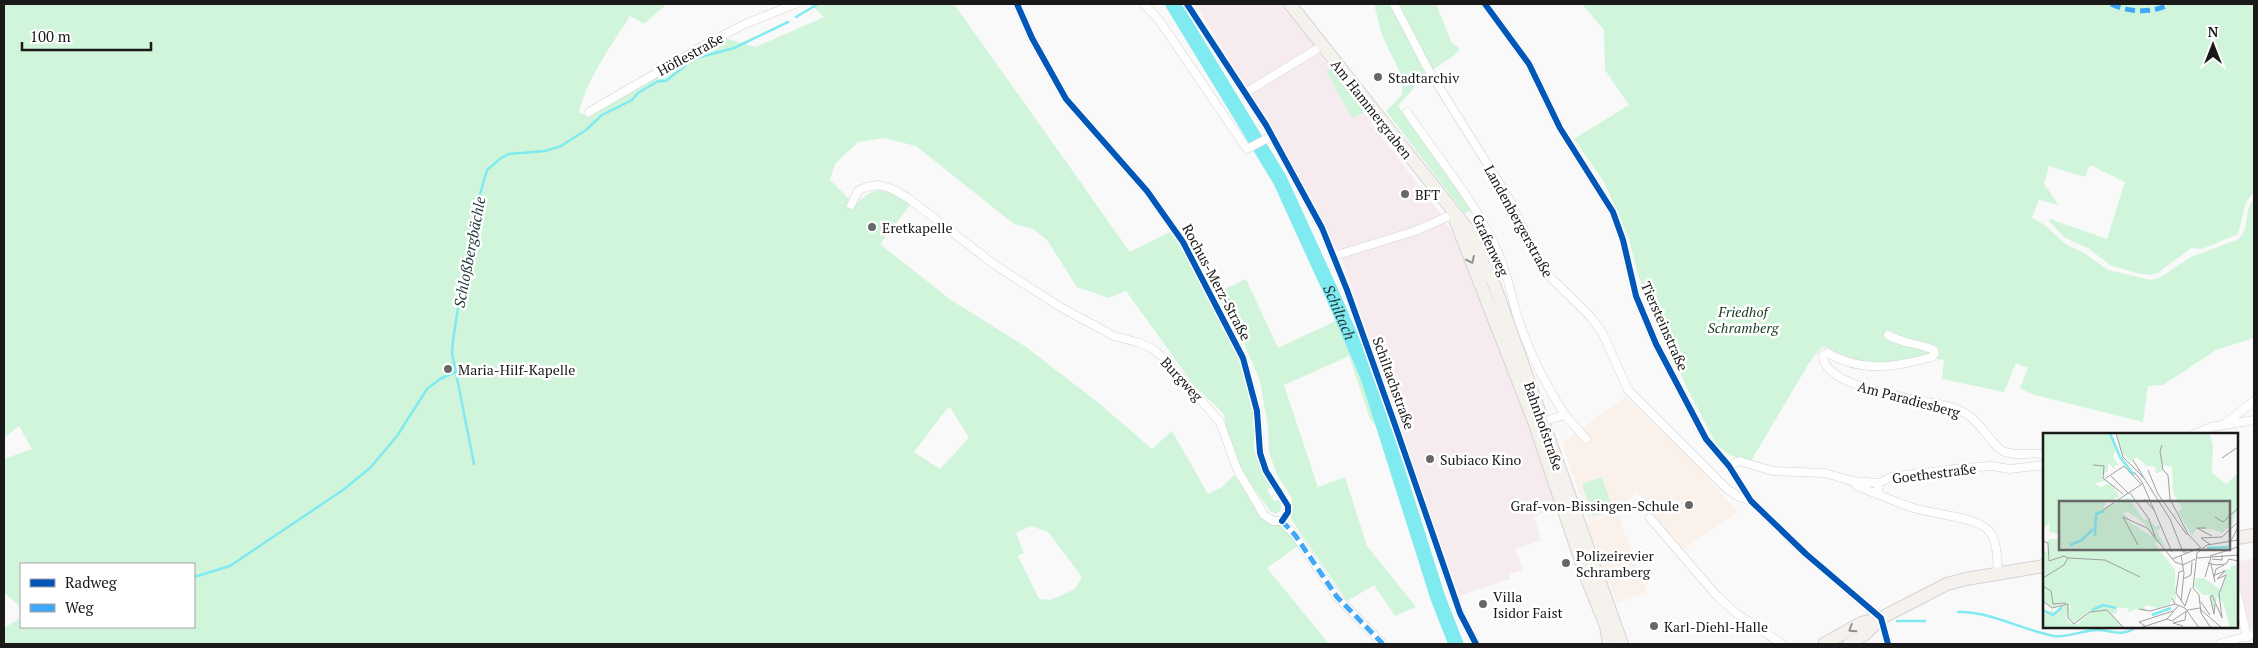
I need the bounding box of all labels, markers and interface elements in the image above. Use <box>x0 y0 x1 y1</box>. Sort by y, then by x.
scale bar <box>22 20 151 52</box>
north arrow <box>2188 20 2238 70</box>
text: N <box>2208 22 2219 41</box>
text: 100 m <box>30 26 71 46</box>
street label: Höflestraße <box>653 28 727 80</box>
street label: Am Hammergraben <box>1327 55 1417 163</box>
place label: Stadtarchiv <box>1388 68 1460 87</box>
marker: Stadtarchiv <box>1372 71 1384 83</box>
street label: Landenbergerstraße <box>1480 161 1558 281</box>
place label: BFT <box>1415 185 1440 204</box>
marker: BFT <box>1399 188 1411 200</box>
water label: Schloßbergbächle <box>448 195 490 309</box>
street label: Grafenweg <box>1468 211 1514 280</box>
place label: Eretkapelle <box>882 218 953 237</box>
street label: Rochus-Merz-Straße <box>1178 220 1256 344</box>
marker: Eretkapelle <box>866 221 878 233</box>
one-way arrow <box>1464 255 1475 264</box>
street label: Tiersteinstraße <box>1637 278 1693 374</box>
water label: Schiltach <box>1319 281 1361 343</box>
park label: Friedhof Schramberg <box>1707 302 1780 337</box>
street label: Schiltachstraße <box>1368 334 1420 432</box>
street label: Burgweg <box>1157 353 1208 406</box>
place label: Maria-Hilf-Kapelle <box>458 360 575 379</box>
marker: Maria-Hilf-Kapelle <box>442 363 454 375</box>
street label: Am Paradiesberg <box>1856 376 1963 422</box>
street label: Bahnhofstraße <box>1520 379 1568 473</box>
inset map <box>2043 433 2238 628</box>
place label: Subiaco Kino <box>1440 450 1521 469</box>
marker: Subiaco Kino <box>1424 453 1436 465</box>
street label: Goethestraße <box>1891 458 1977 488</box>
place label: Graf-von-Bissingen-Schule <box>1510 496 1679 515</box>
marker: Graf-von-Bissingen-Schule <box>1683 499 1695 511</box>
place label: Polizeirevier Schramberg <box>1576 546 1655 581</box>
marker: Polizeirevier Schramberg <box>1560 557 1572 569</box>
legend <box>20 563 195 628</box>
text: Radweg <box>65 572 118 592</box>
place label: Villa Isidor Faist <box>1493 587 1563 622</box>
text: Weg <box>65 597 95 617</box>
marker: Villa Isidor Faist <box>1477 598 1489 610</box>
place label: Karl-Diehl-Halle <box>1664 617 1768 636</box>
marker: Karl-Diehl-Halle <box>1648 620 1660 632</box>
one-way arrow <box>1848 623 1857 632</box>

